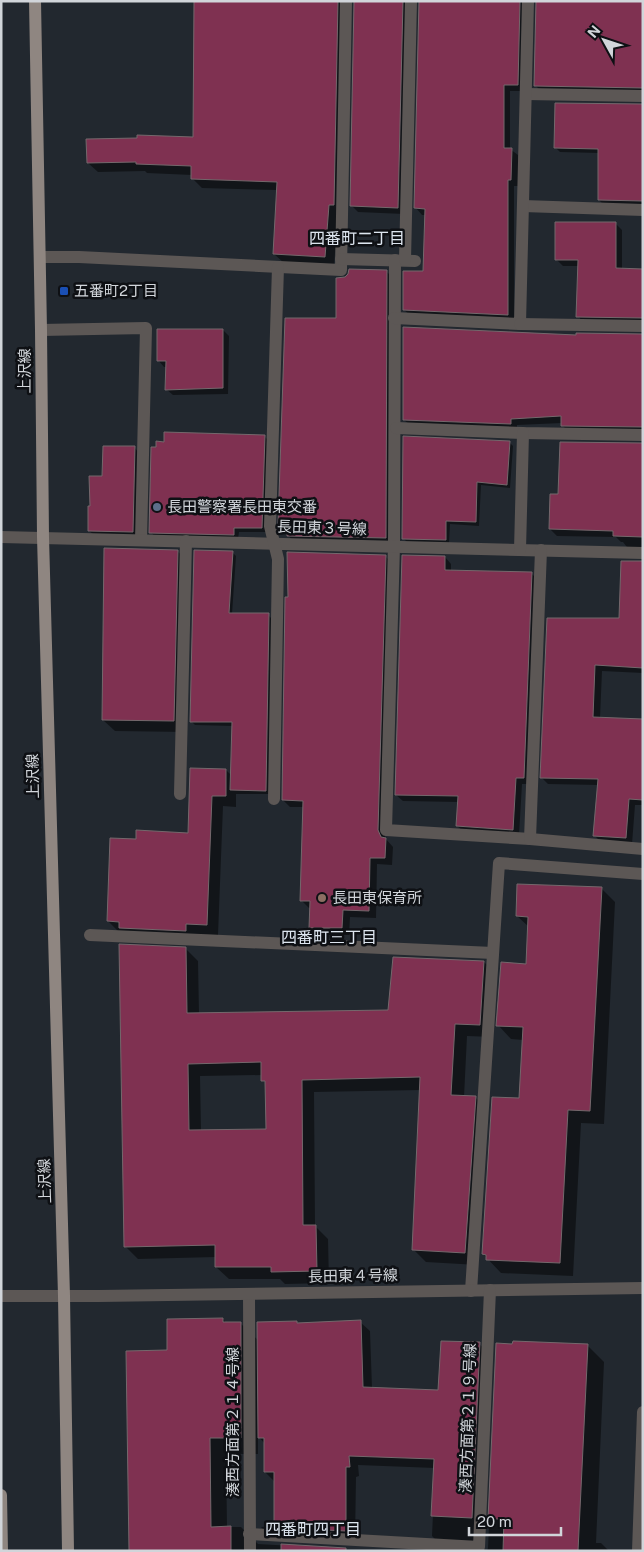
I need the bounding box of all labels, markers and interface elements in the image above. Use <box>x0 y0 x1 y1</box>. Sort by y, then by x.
north arrow <box>579 15 629 65</box>
text: N <box>584 22 604 41</box>
district label: 四番町二丁目 <box>309 229 405 248</box>
place label: 五番町2丁目 <box>74 282 158 299</box>
marker: 五番町2丁目 <box>58 285 70 297</box>
street label: 上沢線 <box>16 348 33 394</box>
place label: 長田警察署長田東交番 <box>167 498 317 515</box>
marker: 長田警察署長田東交番 <box>151 501 163 513</box>
street label: 長田東３号線 <box>277 517 367 538</box>
street label: 上沢線 <box>24 753 41 799</box>
place label: 長田東保育所 <box>332 889 422 906</box>
marker: 長田東保育所 <box>316 892 328 904</box>
district label: 四番町三丁目 <box>281 928 377 947</box>
street label: 上沢線 <box>35 1158 54 1204</box>
street label: 長田東４号線 <box>308 1266 398 1285</box>
street label: 湊西方面第２１９号線 <box>456 1343 479 1493</box>
street label: 湊西方面第２１４号線 <box>224 1347 241 1497</box>
scale bar <box>469 1504 562 1536</box>
text: 20 m <box>477 1513 512 1530</box>
district label: 四番町四丁目 <box>265 1520 361 1539</box>

